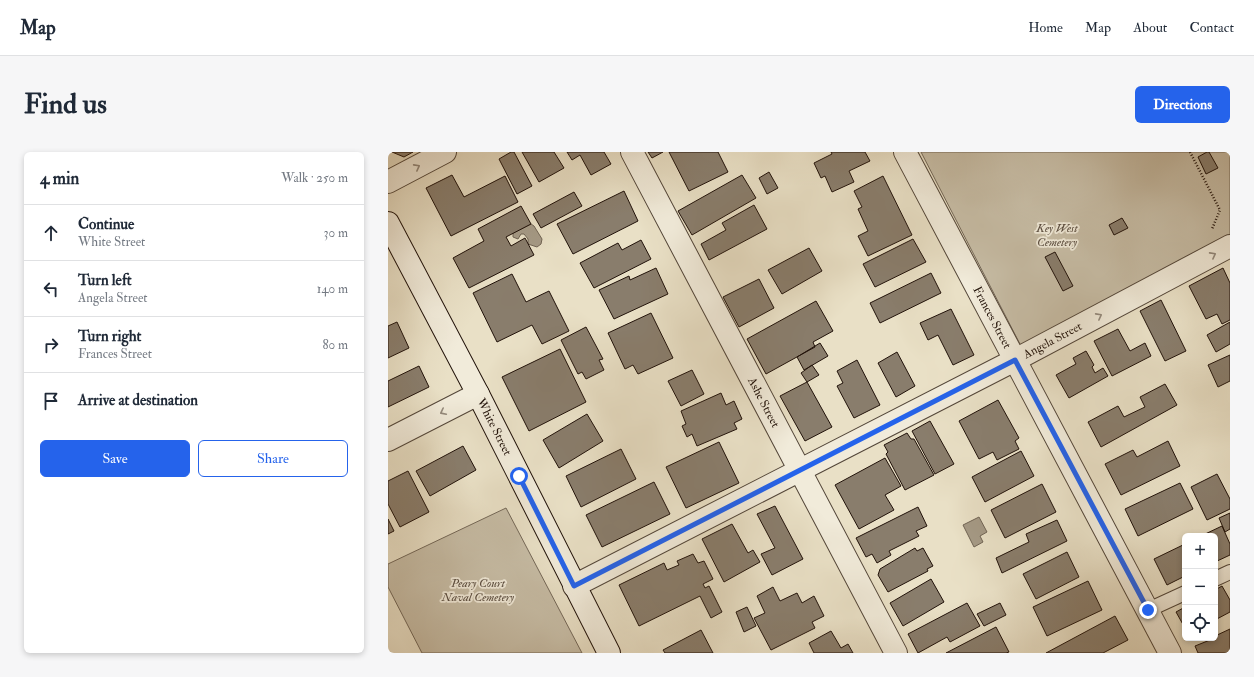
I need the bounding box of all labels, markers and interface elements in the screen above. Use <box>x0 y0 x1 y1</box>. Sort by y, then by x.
text: Map <box>20 16 56 40</box>
text: Home <box>1028 19 1063 36</box>
text: Map <box>1085 19 1111 36</box>
text: About <box>1133 19 1167 36</box>
text: Contact <box>1189 19 1234 36</box>
button: Directions <box>1135 86 1230 123</box>
text: Find us <box>24 87 107 122</box>
one-way arrow <box>412 164 420 172</box>
text: 4 min <box>40 168 79 189</box>
text: Walk · 250 m <box>281 170 348 186</box>
text: Continue <box>78 215 134 234</box>
park label: Key West Cemetery <box>1035 221 1078 250</box>
icon: ahead <box>40 222 62 244</box>
text: 30 m <box>324 225 348 241</box>
text: White Street <box>78 234 145 250</box>
one-way arrow <box>1209 252 1217 259</box>
text: Turn left <box>78 271 132 290</box>
icon: left <box>40 278 62 300</box>
text: 140 m <box>317 281 348 297</box>
street label: Frances Street <box>969 284 1015 351</box>
text: Angela Street <box>78 290 148 306</box>
one-way arrow <box>1094 313 1102 321</box>
street label: Angela Street <box>1020 319 1085 363</box>
text: Turn right <box>78 327 141 346</box>
icon: right <box>40 334 62 356</box>
text: 80 m <box>322 337 348 353</box>
text: Frances Street <box>78 346 152 362</box>
street label: Ashe Street <box>744 374 783 430</box>
icon: arrive <box>40 390 62 412</box>
text: Arrive at destination <box>78 391 198 410</box>
street label: White Street <box>473 395 515 458</box>
one-way arrow <box>440 407 448 415</box>
button: Save <box>40 440 190 477</box>
button: Share <box>198 440 348 477</box>
route start <box>510 467 528 485</box>
map controls <box>1182 533 1218 641</box>
button: + <box>1182 533 1218 569</box>
button: − <box>1182 569 1218 605</box>
park label: Peary Court Naval Cemetery <box>441 576 515 605</box>
route end <box>1139 601 1157 619</box>
button: locate <box>1182 605 1218 641</box>

